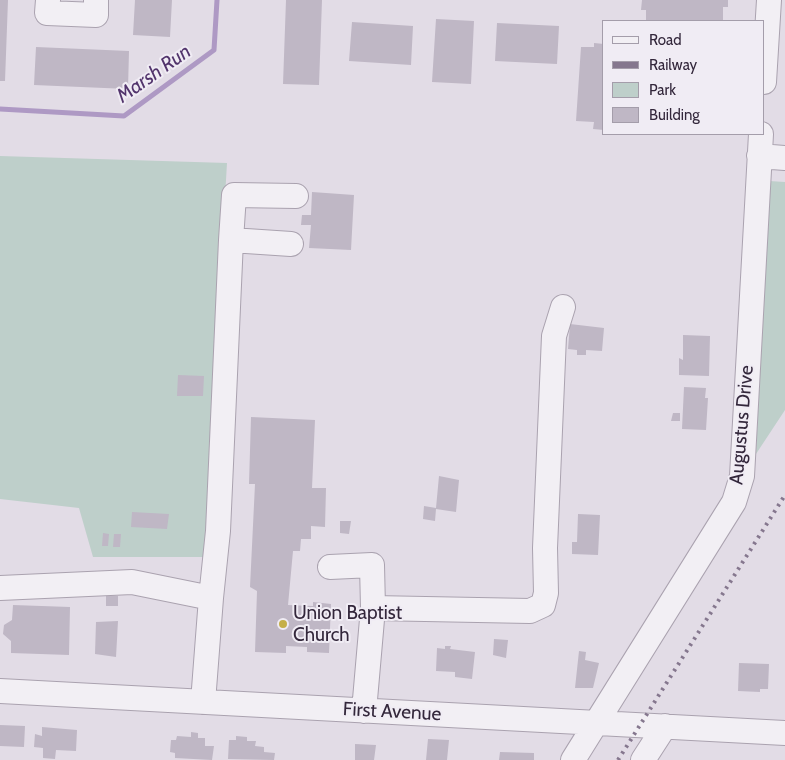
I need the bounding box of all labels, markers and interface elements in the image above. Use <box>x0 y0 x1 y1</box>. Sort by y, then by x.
legend <box>602 20 765 135</box>
text: Road <box>649 31 682 49</box>
water label: Marsh Run <box>112 40 196 108</box>
text: Railway <box>649 56 697 74</box>
text: Park <box>649 81 676 99</box>
text: Building <box>649 106 700 124</box>
street label: Augustus Drive <box>725 364 759 486</box>
place label: Union Baptist Church <box>293 602 402 646</box>
marker: Union Baptist Church <box>277 618 289 630</box>
street label: First Avenue <box>342 698 442 726</box>

